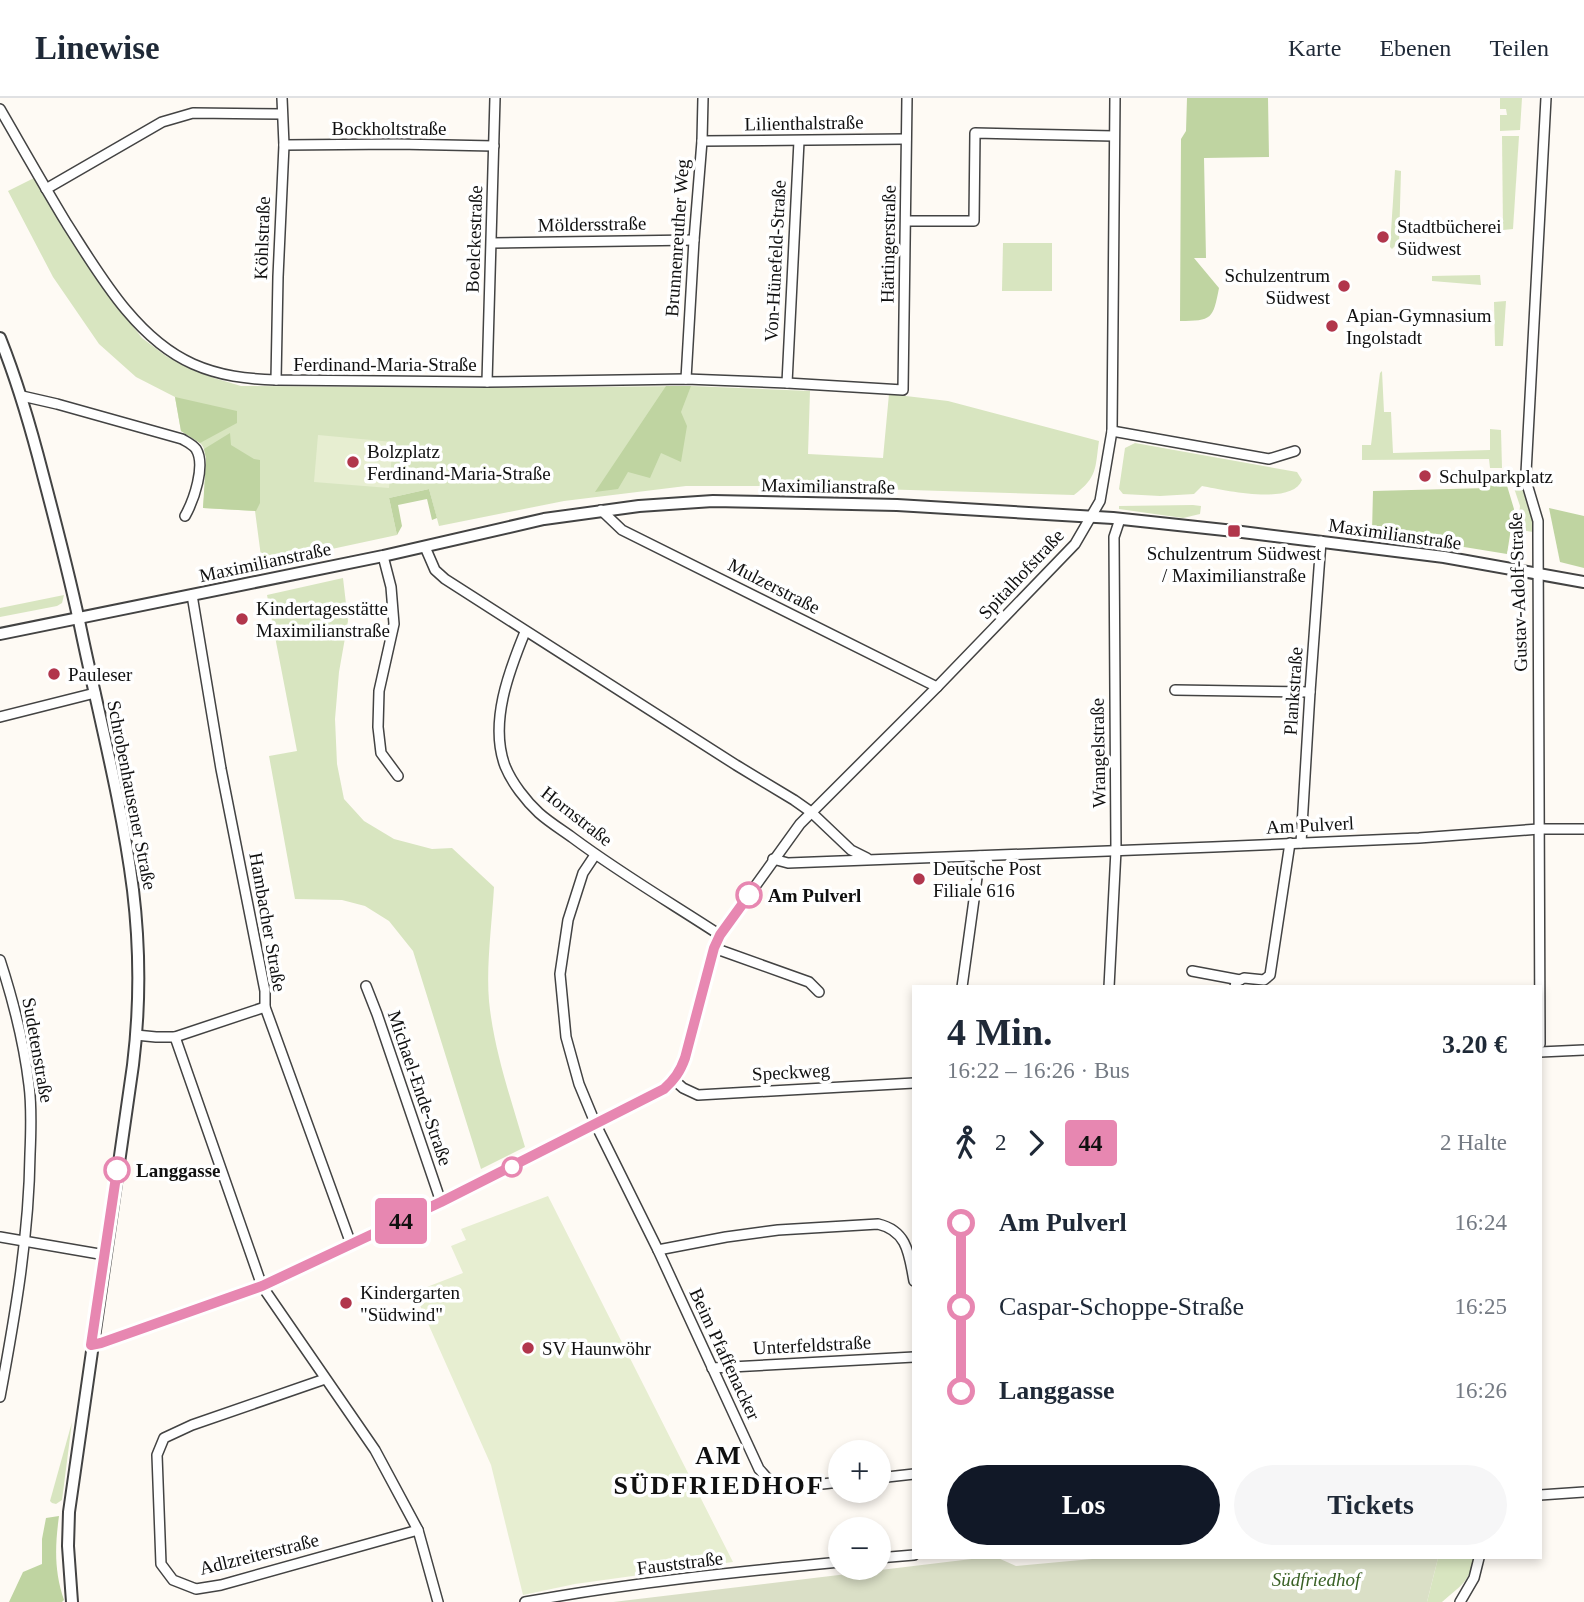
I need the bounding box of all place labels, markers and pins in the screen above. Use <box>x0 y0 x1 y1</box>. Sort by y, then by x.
place label: Stadtbücherei Südwest <box>1397 216 1501 259</box>
marker: Stadtbücherei Südwest <box>1375 229 1391 245</box>
place label: Schulzentrum Südwest <box>1224 265 1331 308</box>
marker: Schulzentrum Südwest <box>1336 278 1352 294</box>
place label: Apian-Gymnasium Ingolstadt <box>1346 305 1492 348</box>
marker: Apian-Gymnasium Ingolstadt <box>1324 318 1340 334</box>
place label: Bolzplatz Ferdinand-Maria-Straße <box>367 441 551 484</box>
marker: Bolzplatz Ferdinand-Maria-Straße <box>345 454 361 470</box>
place label: Schulparkplatz <box>1439 466 1553 487</box>
marker: Schulparkplatz <box>1417 468 1433 484</box>
marker: Schulzentrum Südwest / Maximilianstraße <box>1226 523 1242 539</box>
place label: Schulzentrum Südwest / Maximilianstraße <box>1147 543 1322 586</box>
place label: Kindertagesstätte Maximilianstraße <box>256 598 390 641</box>
marker: Kindertagesstätte Maximilianstraße <box>234 611 250 627</box>
place label: Pauleser <box>68 664 133 685</box>
marker: Pauleser <box>46 666 62 682</box>
place label: Deutsche Post Filiale 616 <box>933 858 1042 901</box>
marker: Deutsche Post Filiale 616 <box>911 871 927 887</box>
marker: Am Pulverl <box>736 882 762 908</box>
place label: Am Pulverl <box>768 885 861 906</box>
marker: Langgasse <box>104 1157 130 1183</box>
unlabelled marker <box>502 1157 522 1177</box>
place label: Langgasse <box>136 1160 220 1181</box>
place label: Kindergarten "Südwind" <box>360 1282 460 1325</box>
marker: Kindergarten "Südwind" <box>338 1295 354 1311</box>
place label: SV Haunwöhr <box>542 1338 652 1359</box>
marker: SV Haunwöhr <box>520 1340 536 1356</box>

